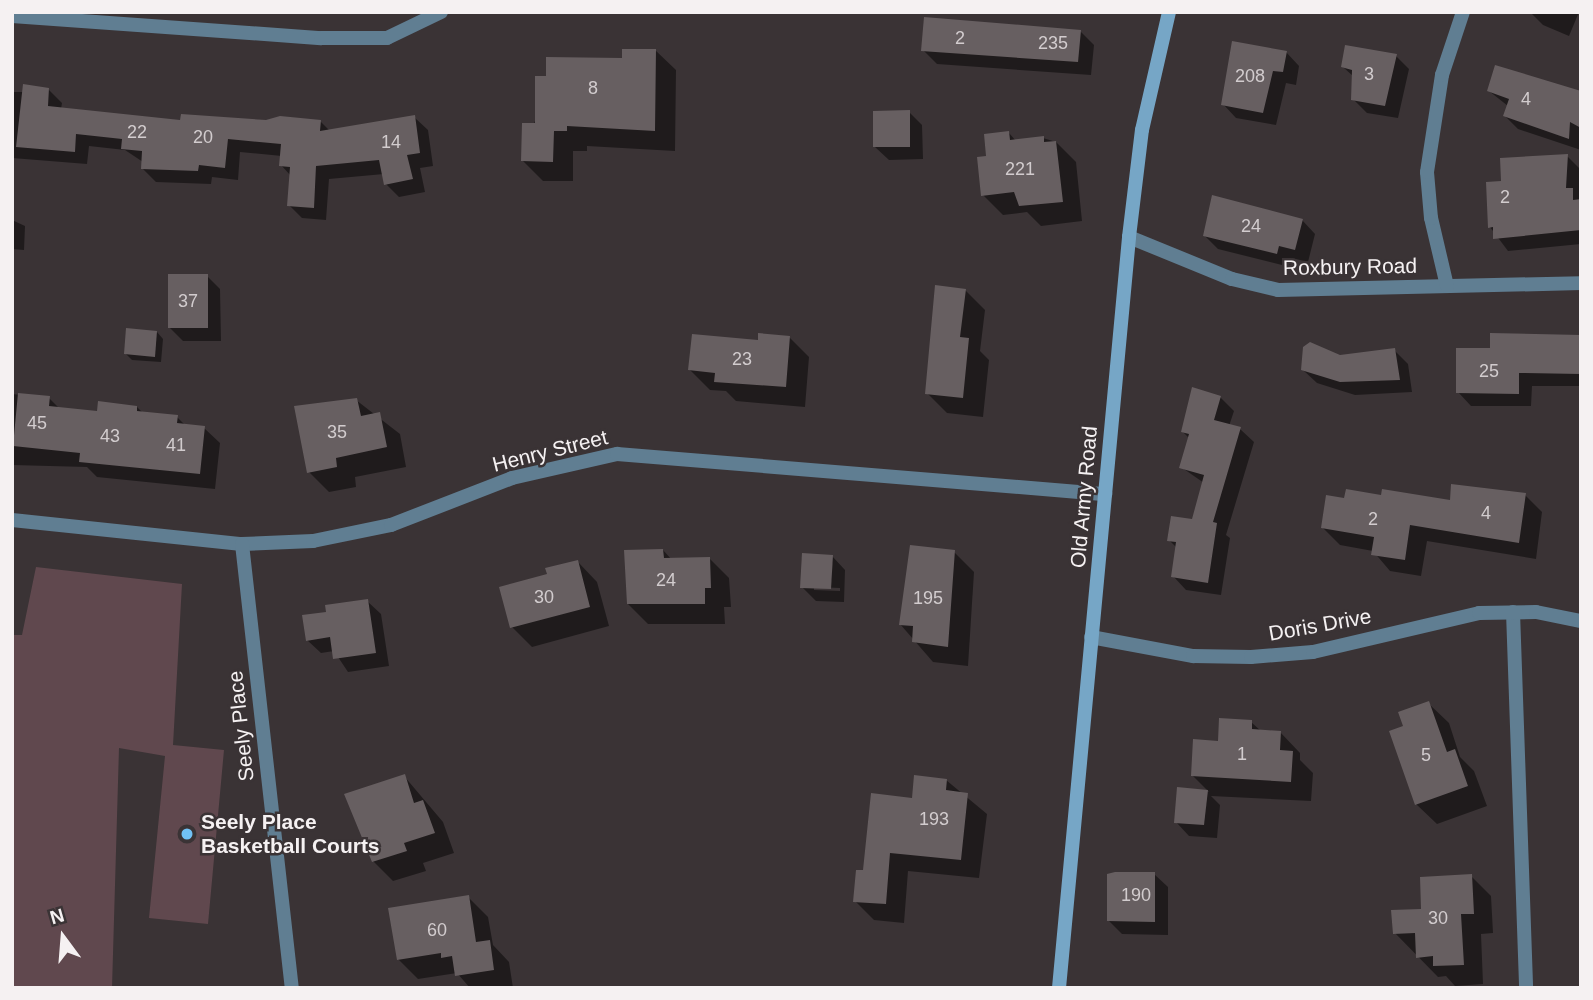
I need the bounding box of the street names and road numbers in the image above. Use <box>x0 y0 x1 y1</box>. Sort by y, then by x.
street label: Roxbury Road <box>1283 253 1417 281</box>
street label: Old Army Road <box>1065 424 1103 570</box>
street label: Henry Street <box>490 425 610 477</box>
street label: Doris Drive <box>1267 604 1373 646</box>
street label: Seely Place <box>223 670 259 782</box>

